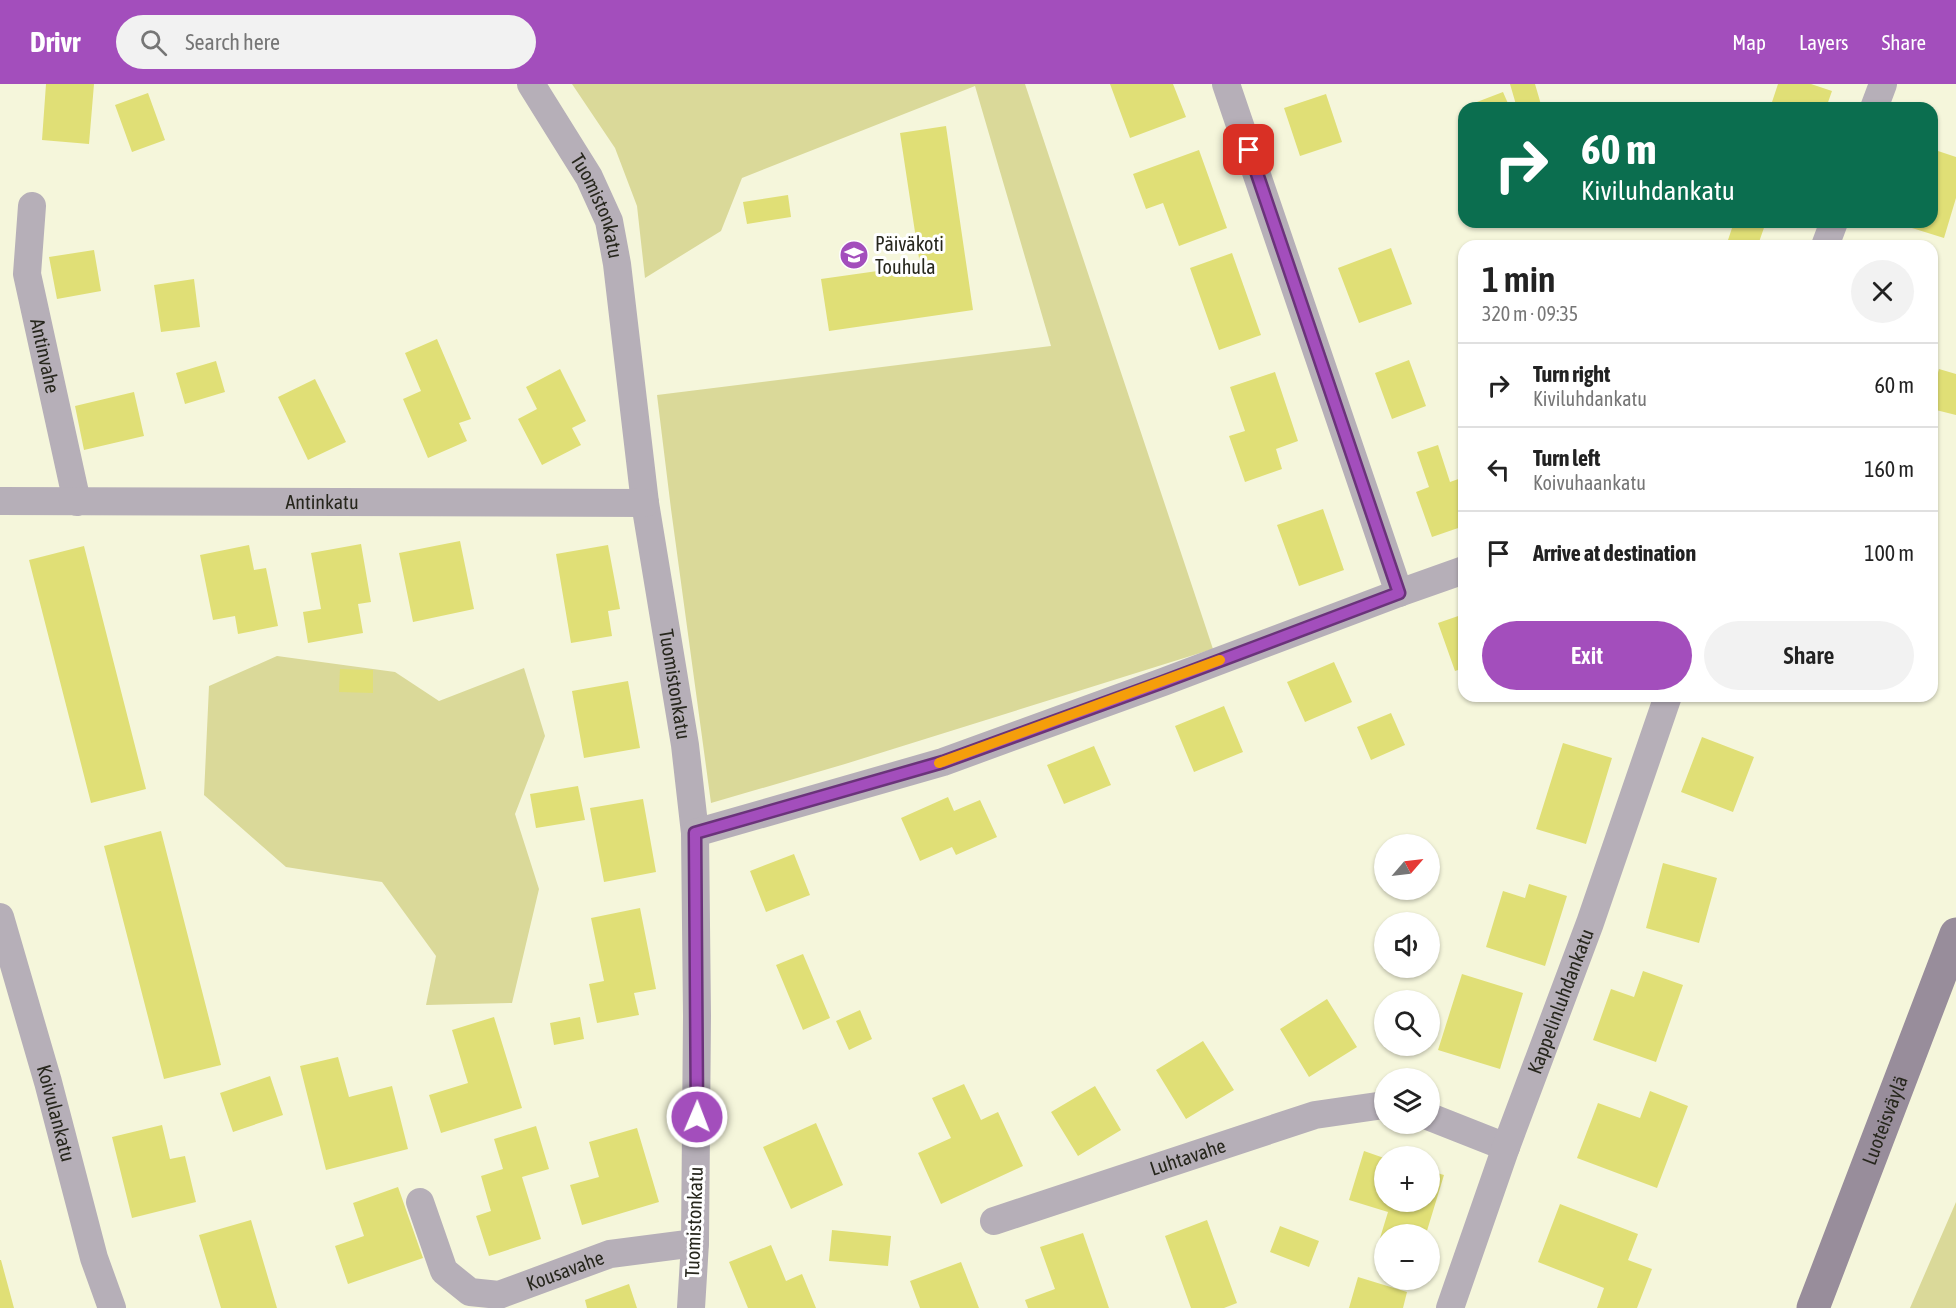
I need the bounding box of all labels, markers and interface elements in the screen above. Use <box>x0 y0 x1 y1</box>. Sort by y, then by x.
search box <box>116 15 536 69</box>
text: Drivr <box>30 26 80 58</box>
icon: search <box>137 26 170 59</box>
text: Search here <box>185 29 280 55</box>
text: Map <box>1732 30 1766 54</box>
text: Layers <box>1799 30 1849 54</box>
text: Share <box>1882 30 1926 54</box>
pin <box>1223 124 1274 175</box>
text: 60 m <box>1581 125 1656 173</box>
icon: right <box>1482 126 1560 204</box>
icon: arrive <box>1232 133 1265 166</box>
street label: Tuomistonkatu <box>566 149 628 260</box>
text: Kiviluhdankatu <box>1581 175 1735 206</box>
place label: Päiväkoti Touhula <box>875 232 944 278</box>
school or university icon: Päiväkoti Touhula <box>838 239 870 271</box>
text: 1 min <box>1482 258 1556 300</box>
button: close <box>1851 260 1914 323</box>
text: 320 m · 09:35 <box>1482 302 1578 325</box>
street label: Antinvahe <box>26 316 65 395</box>
text: Turn right <box>1533 361 1610 387</box>
icon: right <box>1482 369 1515 402</box>
text: 60 m <box>1874 372 1914 398</box>
text: Kiviluhdankatu <box>1533 387 1647 410</box>
text: Turn left <box>1533 445 1600 471</box>
icon: left <box>1482 453 1515 486</box>
text: 160 m <box>1864 456 1914 482</box>
text: Koivuhaankatu <box>1533 471 1646 494</box>
street label: Antinkatu <box>285 490 359 513</box>
icon: arrive <box>1482 537 1515 570</box>
text: Arrive at destination <box>1533 540 1696 566</box>
text: 100 m <box>1864 540 1914 566</box>
button: Exit <box>1482 621 1692 690</box>
button: Share <box>1704 621 1914 690</box>
street label: Tuomistonkatu <box>655 627 696 741</box>
north arrow <box>1374 834 1440 900</box>
map controls <box>1374 834 1440 1290</box>
button: sound <box>1374 912 1440 978</box>
street label: Kappelinluhdankatu <box>1522 925 1598 1077</box>
button: search <box>1374 990 1440 1056</box>
street label: Koivulankatu <box>33 1062 80 1164</box>
button: layers <box>1374 1068 1440 1134</box>
street label: Luoteisväylä <box>1857 1072 1912 1168</box>
position arrow <box>665 1085 729 1149</box>
street label: Luhtavahe <box>1147 1133 1228 1180</box>
button: + <box>1374 1146 1440 1212</box>
street label: Tuomistonkatu <box>680 1166 707 1278</box>
button: − <box>1374 1224 1440 1290</box>
street label: Kousavahe <box>523 1245 607 1295</box>

